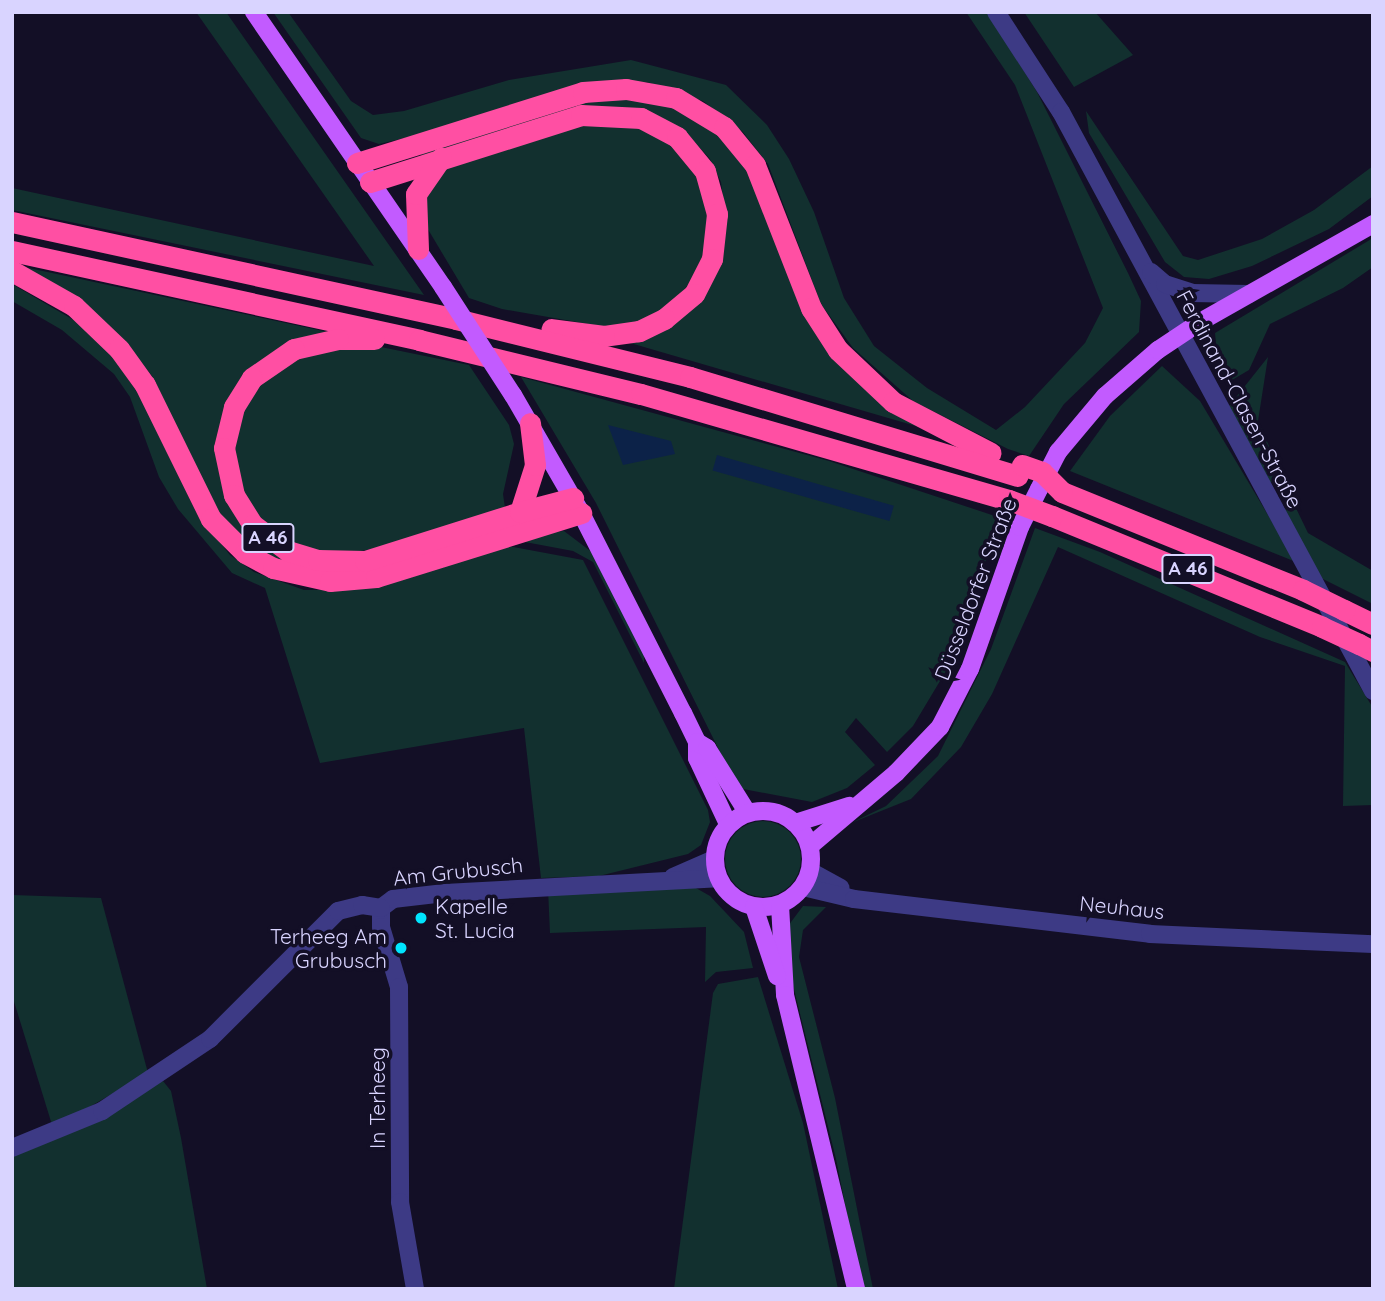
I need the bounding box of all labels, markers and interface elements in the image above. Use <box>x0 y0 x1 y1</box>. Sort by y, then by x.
street label: Ferdinand-Clasen-Straße <box>1172 286 1308 512</box>
street label: Düsseldorfer Straße <box>929 494 1021 684</box>
road number: A 46 <box>240 523 296 554</box>
road number: A 46 <box>1160 554 1216 584</box>
street label: Am Grubusch <box>392 852 524 890</box>
street label: Neuhaus <box>1078 890 1166 924</box>
place label: Kapelle St. Lucia <box>435 893 515 943</box>
marker: Kapelle St. Lucia <box>413 910 429 926</box>
place label: Terheeg Am Grubusch <box>270 923 387 973</box>
marker: Terheeg Am Grubusch <box>393 940 409 956</box>
street label: In Terheeg <box>364 1047 390 1149</box>

